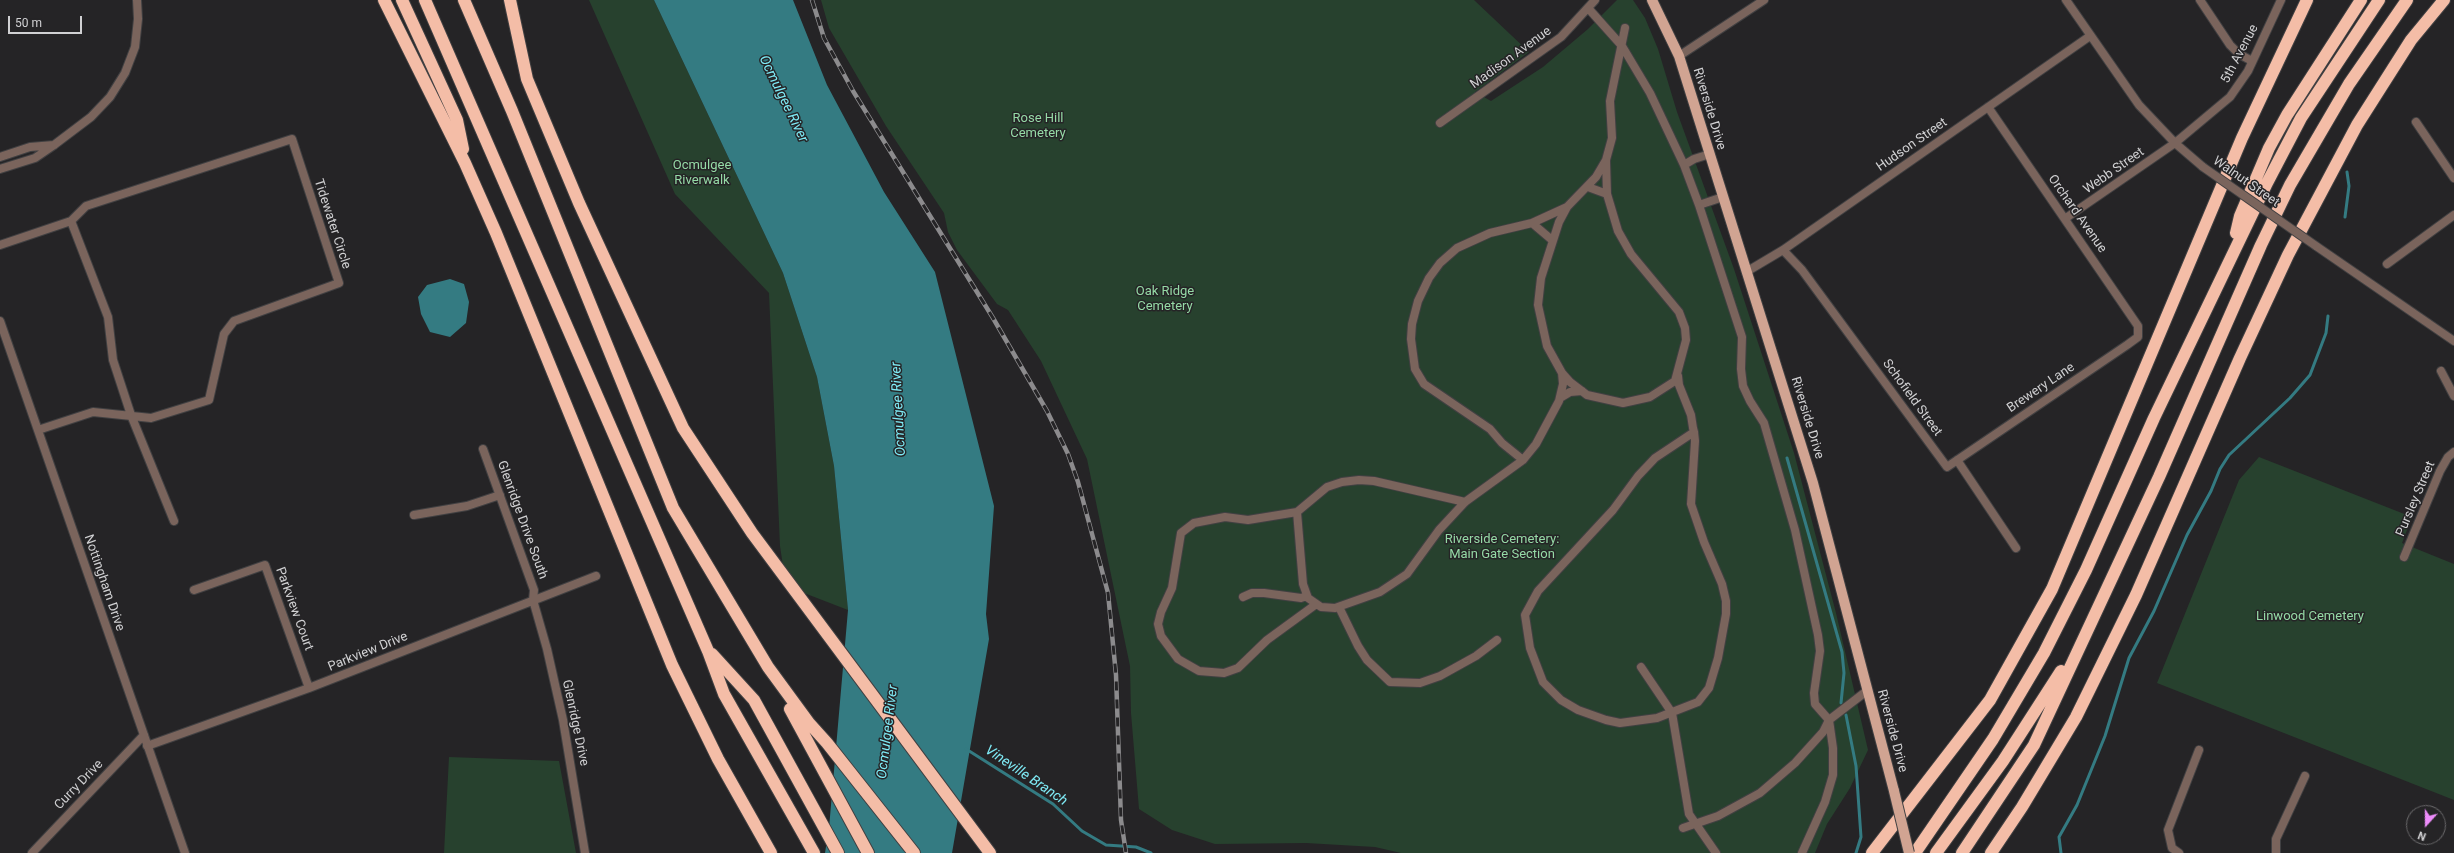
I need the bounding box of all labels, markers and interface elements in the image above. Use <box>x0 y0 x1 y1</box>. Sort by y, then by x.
scale bar <box>10 8 84 34</box>
text: 50 m <box>15 16 42 30</box>
street label: 5th Avenue <box>2218 22 2262 86</box>
street label: Madison Avenue <box>1468 23 1554 93</box>
water label: Ocmulgee River <box>755 53 811 145</box>
street label: Riverside Drive <box>1689 66 1729 152</box>
park label: Rose Hill Cemetery <box>1010 111 1066 142</box>
street label: Hudson Street <box>1874 115 1950 175</box>
street label: Webb Street <box>2081 144 2147 198</box>
street label: Walnut Street <box>2210 153 2282 211</box>
park label: Ocmulgee Riverwalk <box>673 158 731 189</box>
street label: Orchard Avenue <box>2044 172 2110 256</box>
street label: Tidewater Circle <box>310 177 354 271</box>
park label: Oak Ridge Cemetery <box>1136 284 1194 315</box>
street label: Schofield Street <box>1879 357 1945 439</box>
street label: Brewery Lane <box>2004 360 2078 416</box>
water label: Ocmulgee River <box>888 361 910 457</box>
street label: Riverside Drive <box>1787 375 1827 461</box>
street label: Glenridge Drive South <box>493 459 551 581</box>
street label: Pursley Street <box>2393 459 2439 539</box>
park label: Riverside Cemetery: Main Gate Section <box>1445 532 1559 563</box>
street label: Nottingham Drive <box>80 533 128 633</box>
street label: Parkview Court <box>272 565 316 653</box>
park label: Linwood Cemetery <box>2256 609 2364 625</box>
street label: Parkview Drive <box>326 629 410 675</box>
street label: Glenridge Drive <box>558 679 592 767</box>
water label: Ocmulgee River <box>874 684 902 780</box>
street label: Riverside Drive <box>1873 688 1911 774</box>
water label: Vineville Branch <box>982 742 1070 810</box>
street label: Curry Drive <box>51 757 107 813</box>
north arrow <box>2406 805 2446 845</box>
text: N <box>2416 828 2428 843</box>

